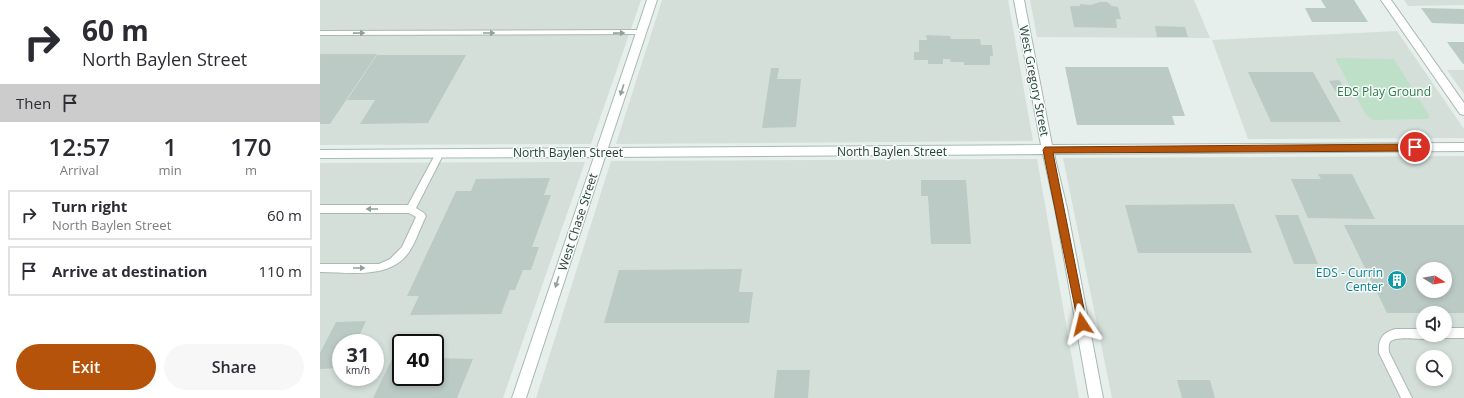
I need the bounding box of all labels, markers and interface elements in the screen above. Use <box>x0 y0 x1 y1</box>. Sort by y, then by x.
text: 60 m <box>82 11 149 49</box>
icon: right <box>16 16 68 68</box>
street label: West Gregory Street <box>1015 24 1054 138</box>
one-way arrow <box>353 30 366 36</box>
one-way arrow <box>483 30 496 36</box>
one-way arrow <box>613 30 626 36</box>
text: North Baylen Street <box>82 47 247 71</box>
park label: EDS Play Ground <box>1337 83 1431 100</box>
one-way arrow <box>619 84 625 96</box>
icon: arrive <box>59 92 81 114</box>
text: Then <box>16 93 51 113</box>
text: 12:57 <box>49 130 110 163</box>
text: 1 <box>163 130 177 163</box>
text: 170 <box>230 130 271 163</box>
pin <box>1398 130 1432 164</box>
icon: arrive <box>1404 136 1426 158</box>
street label: North Baylen Street <box>837 143 947 160</box>
street label: North Baylen Street <box>513 144 623 161</box>
text: Arrival <box>60 161 99 179</box>
text: min <box>159 161 182 179</box>
text: m <box>245 161 257 179</box>
street label: West Chase Street <box>554 171 601 273</box>
text: Turn right <box>52 196 127 216</box>
icon: right <box>18 204 40 226</box>
text: 60 m <box>267 205 302 225</box>
one-way arrow <box>365 206 378 212</box>
text: North Baylen Street <box>52 216 171 234</box>
icon: arrive <box>18 260 40 282</box>
text: Arrive at destination <box>52 261 207 281</box>
text: 110 m <box>258 261 302 281</box>
north arrow <box>1416 262 1452 298</box>
map controls <box>1416 262 1452 386</box>
place label: EDS - Currin Center <box>1316 264 1383 295</box>
one-way arrow <box>353 265 366 271</box>
building icon: EDS - Currin Center <box>1386 269 1408 291</box>
one-way arrow <box>554 277 560 289</box>
position arrow <box>1061 303 1103 345</box>
button: sound <box>1416 306 1452 342</box>
speed limit sign: 40 <box>392 334 444 386</box>
text: 31 <box>347 341 369 368</box>
button: Exit <box>16 344 156 390</box>
button: Share <box>164 344 304 390</box>
button: search <box>1416 350 1452 386</box>
text: km/h <box>346 363 370 377</box>

